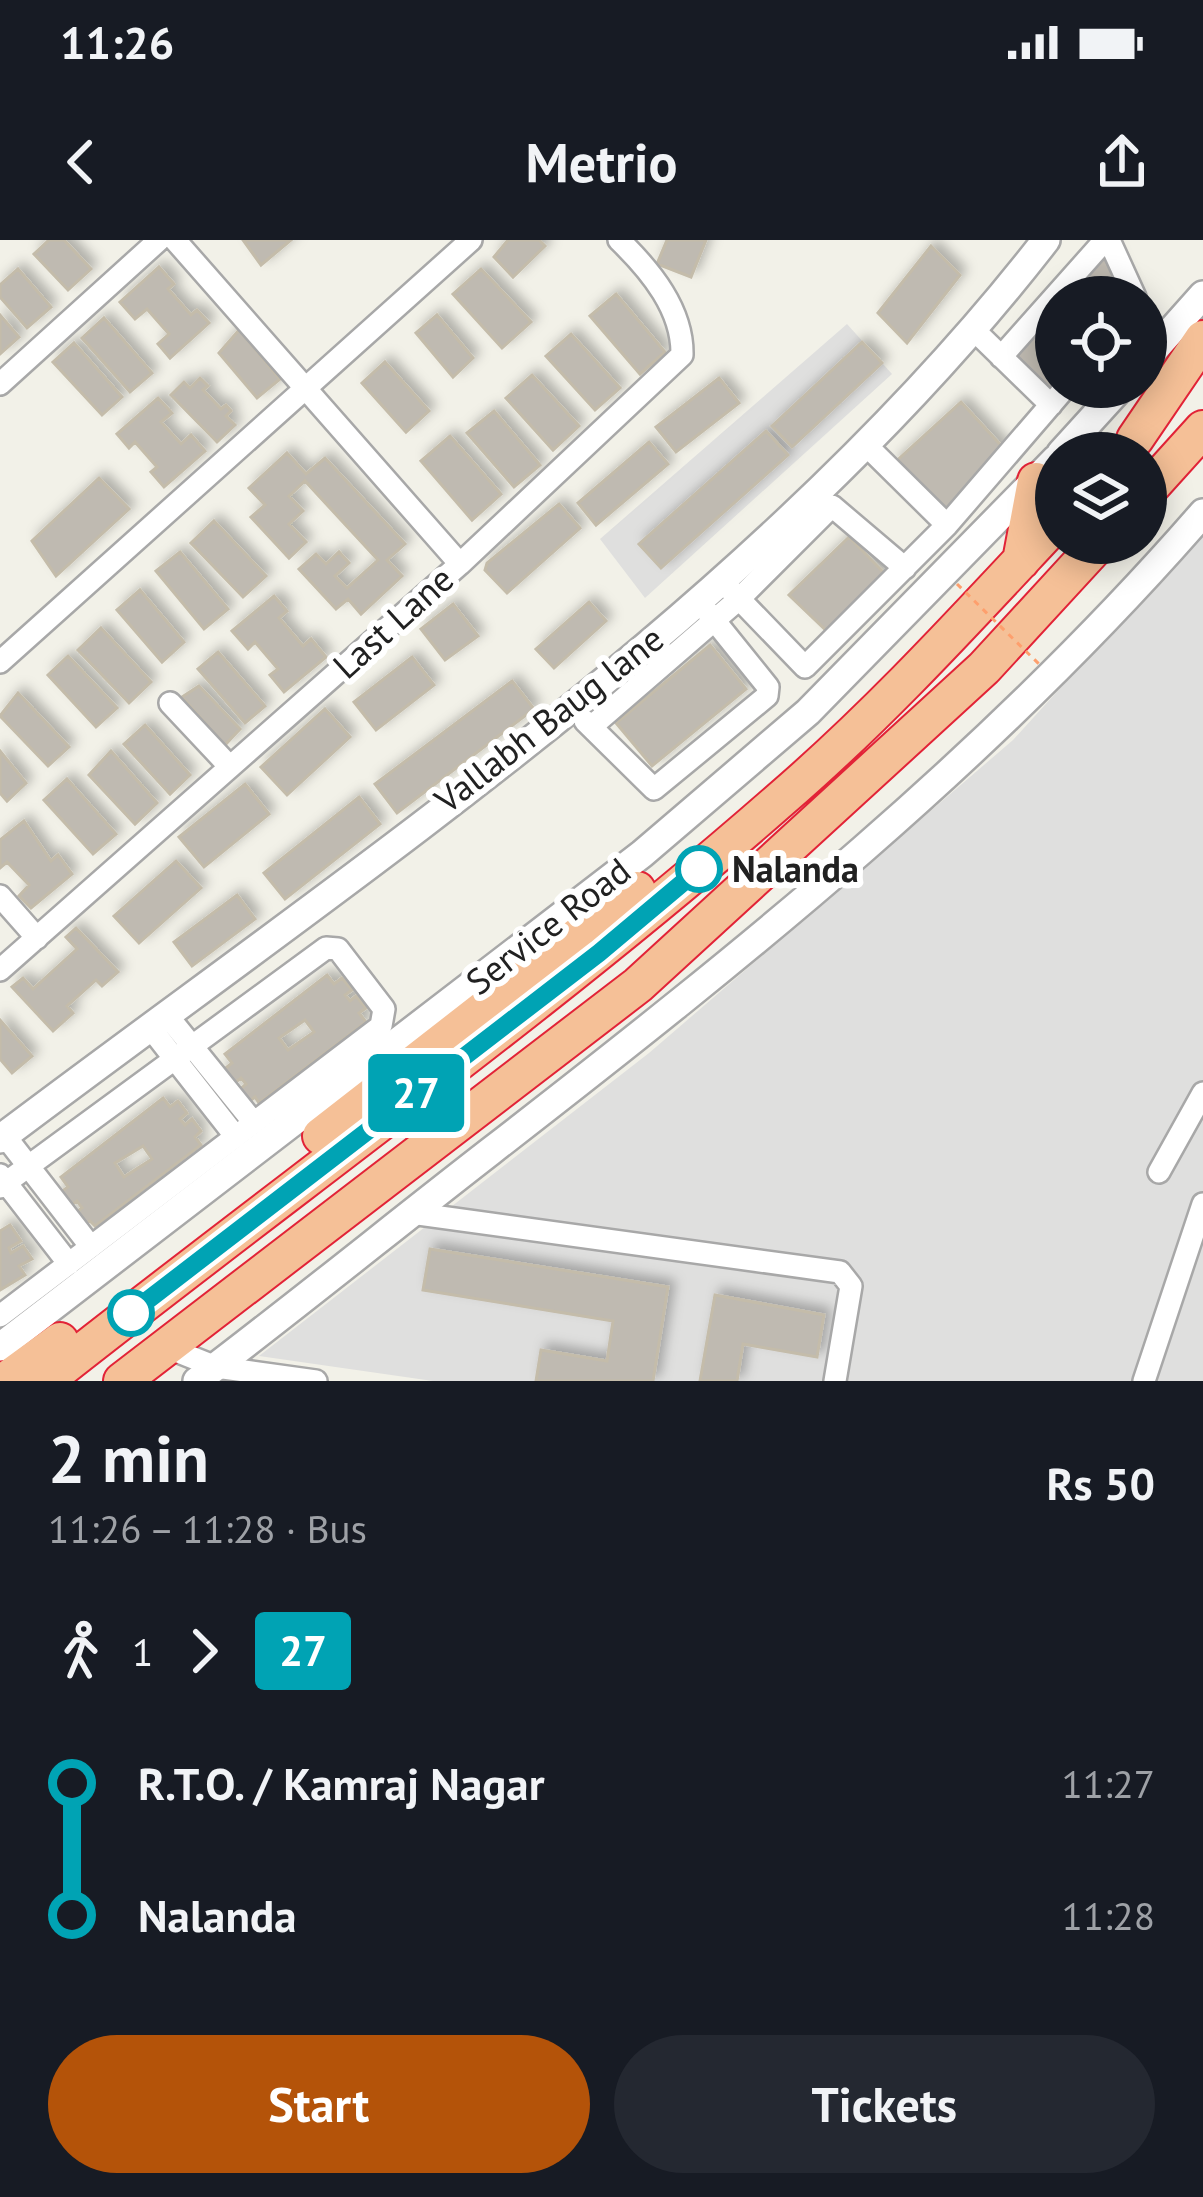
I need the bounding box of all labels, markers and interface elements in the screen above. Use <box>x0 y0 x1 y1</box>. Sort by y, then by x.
text: 11:26 <box>60 13 174 71</box>
text: Metrio <box>526 127 677 197</box>
icon: back <box>48 129 114 195</box>
icon: share <box>1089 129 1155 195</box>
map controls <box>1035 276 1167 564</box>
button: locate <box>1035 276 1167 408</box>
button: layers <box>1035 432 1167 564</box>
street label: Last Lane <box>323 555 463 688</box>
street label: Vallabh Baug lane <box>424 615 673 823</box>
place label: Nalanda <box>732 845 859 892</box>
street label: Service Road <box>456 847 639 1005</box>
marker: Nalanda <box>677 847 721 891</box>
line badge: 27 <box>362 1054 470 1132</box>
text: 27 <box>392 1065 440 1120</box>
unlabelled marker <box>109 1291 153 1335</box>
text: 2 min <box>48 1415 209 1500</box>
text: Rs 50 <box>1047 1454 1155 1512</box>
text: 11:26 – 11:28 · Bus <box>48 1503 367 1554</box>
icon: walk <box>48 1618 114 1684</box>
icon: forward <box>171 1618 237 1684</box>
text: 27 <box>279 1623 327 1678</box>
text: 1 <box>132 1626 153 1677</box>
text: R.T.O. / Kamraj Nagar <box>138 1754 544 1812</box>
text: 11:27 <box>1061 1758 1155 1809</box>
text: Nalanda <box>138 1886 297 1944</box>
text: 11:28 <box>1061 1890 1155 1941</box>
button: Start <box>48 2035 590 2173</box>
button: Tickets <box>614 2035 1155 2173</box>

